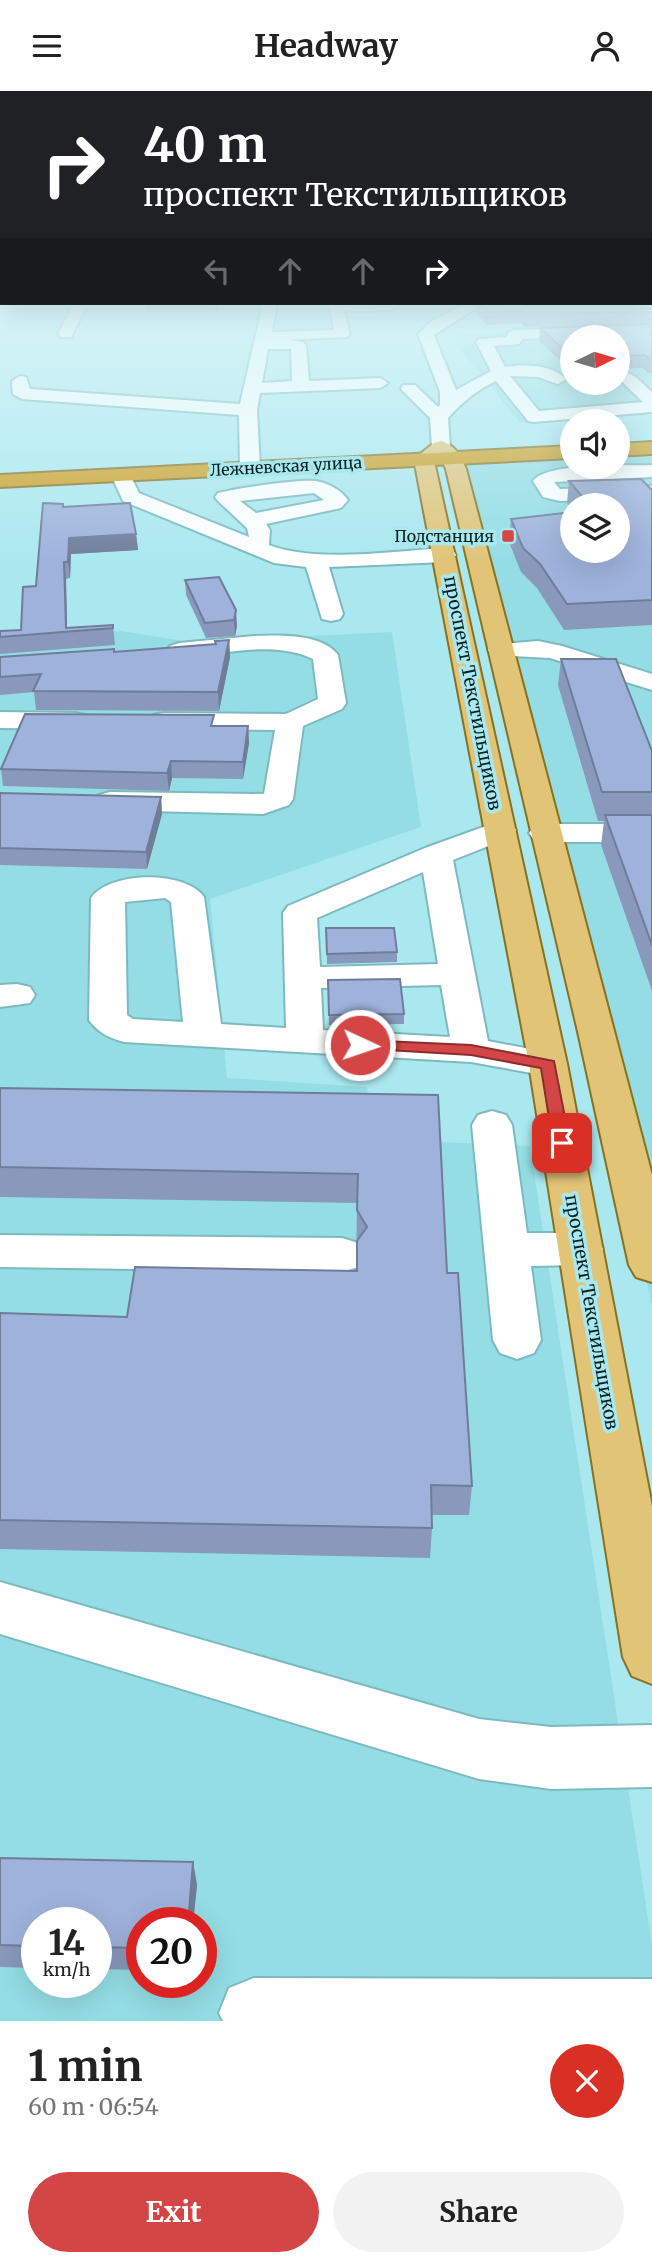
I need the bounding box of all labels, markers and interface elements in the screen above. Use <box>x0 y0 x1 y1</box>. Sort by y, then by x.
text: Headway <box>254 26 398 66</box>
icon: menu <box>28 27 66 65</box>
icon: person <box>586 27 624 65</box>
text: 40 m <box>143 114 267 175</box>
icon: right <box>28 119 119 210</box>
text: проспект Текстильщиков <box>143 175 567 215</box>
icon: left <box>198 252 236 290</box>
icon: ahead <box>271 252 309 290</box>
icon: ahead <box>344 252 382 290</box>
icon: right <box>417 252 455 290</box>
north arrow <box>560 325 630 395</box>
map controls <box>560 325 630 563</box>
button: sound <box>560 409 630 479</box>
street label: Лежневская улица <box>209 452 363 480</box>
button: layers <box>560 493 630 563</box>
place label: Подстанция <box>394 526 494 546</box>
marker: Подстанция <box>500 528 516 544</box>
street label: проспект Текстильщиков <box>439 574 507 813</box>
position arrow <box>323 1008 397 1082</box>
pin <box>532 1113 592 1173</box>
icon: arrive <box>543 1124 581 1162</box>
street label: проспект Текстильщиков <box>560 1193 624 1432</box>
speed limit sign: 20 <box>126 1907 217 1998</box>
text: 14 <box>48 1921 85 1965</box>
text: km/h <box>43 1958 90 1981</box>
text: 1 min <box>28 2040 142 2092</box>
button: close <box>550 2044 624 2118</box>
text: 60 m · 06:54 <box>28 2092 159 2121</box>
button: Exit <box>28 2172 319 2252</box>
button: Share <box>333 2172 624 2252</box>

